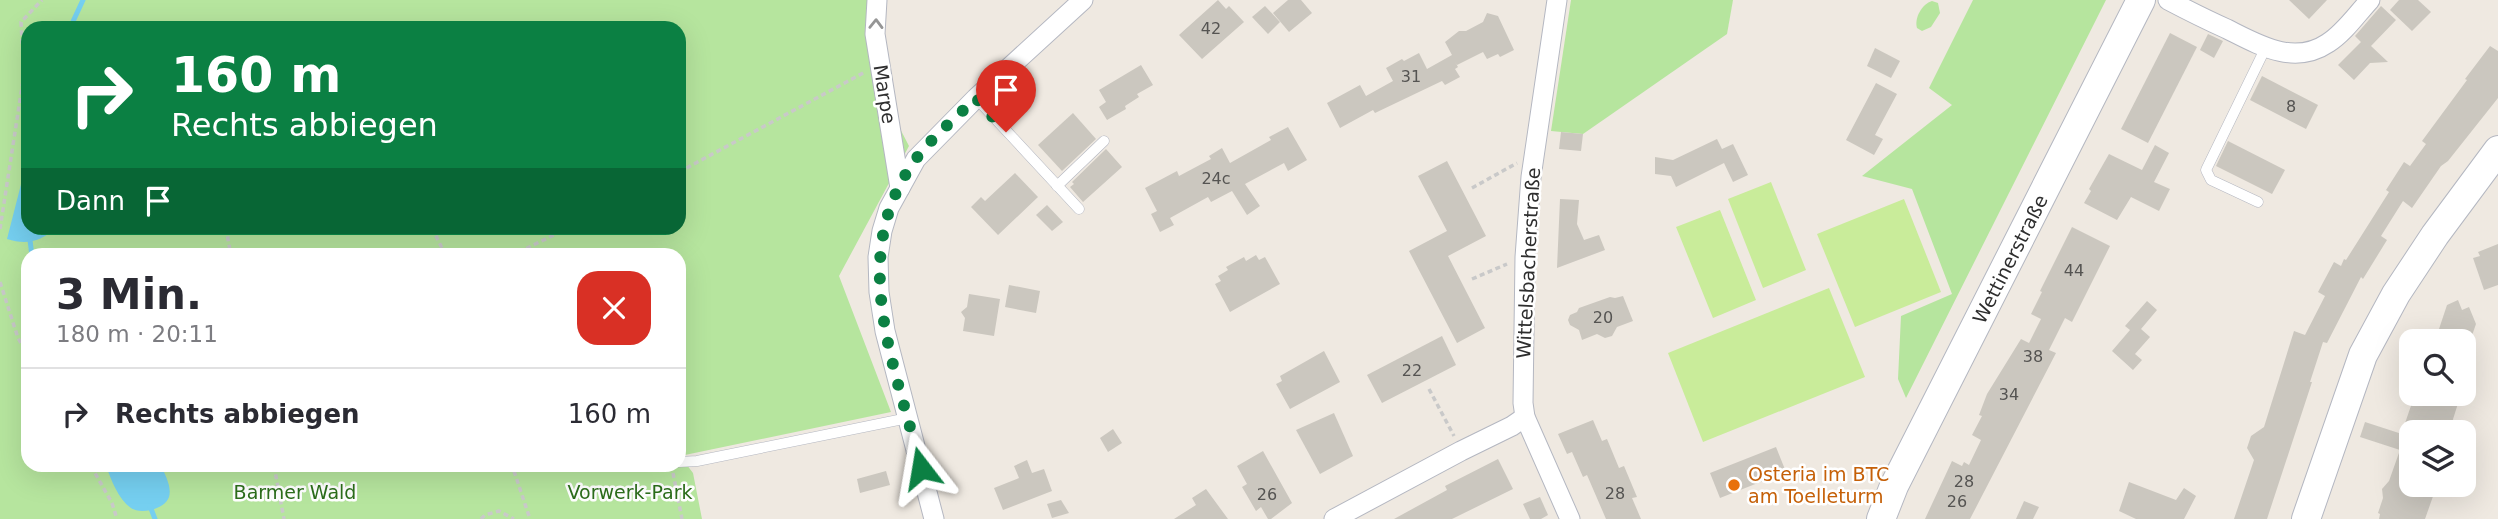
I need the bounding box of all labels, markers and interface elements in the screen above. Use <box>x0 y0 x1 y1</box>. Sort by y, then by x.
one-way arrow <box>868 18 883 29</box>
house number: 42 <box>1201 19 1221 38</box>
text: 160 m <box>171 47 341 104</box>
icon: right <box>56 49 147 140</box>
pin <box>976 60 1036 132</box>
street label: Marpe <box>869 63 901 125</box>
house number: 31 <box>1401 67 1421 86</box>
icon: arrive <box>987 71 1025 109</box>
house number: 8 <box>2286 97 2296 116</box>
text: Rechts abbiegen <box>171 106 438 144</box>
street label: Wittelsbacherstraße <box>1512 167 1544 359</box>
house number: 24c <box>1201 169 1231 188</box>
icon: arrive <box>139 182 177 220</box>
text: Dann <box>56 186 125 216</box>
street label: Wettinerstraße <box>1968 191 2052 327</box>
house number: 44 <box>2064 261 2084 280</box>
text: 3 Min. <box>56 270 202 319</box>
button: close <box>577 271 651 345</box>
house number: 20 <box>1593 308 1613 327</box>
text: 180 m · 20:11 <box>56 321 218 347</box>
map controls <box>2399 329 2476 497</box>
button: search <box>2399 329 2476 406</box>
house number: 38 <box>2023 347 2043 366</box>
house number: 22 <box>1402 361 1422 380</box>
house number: 34 <box>1999 385 2019 404</box>
icon: right <box>56 395 94 433</box>
text: Rechts abbiegen <box>115 399 360 429</box>
text: 160 m <box>568 399 651 429</box>
button: layers <box>2399 420 2476 497</box>
position arrow <box>884 431 958 505</box>
place label: Osteria im BTC am Toelleturm <box>1748 463 1889 507</box>
house number: 28 <box>1954 472 1974 491</box>
marker: Osteria im BTC am Toelleturm <box>1726 477 1742 493</box>
park label: Barmer Wald <box>234 481 356 503</box>
park label: Vorwerk-Park <box>568 481 692 503</box>
house number: 28 <box>1605 484 1625 503</box>
house number: 26 <box>1257 485 1277 504</box>
house number: 26 <box>1947 492 1967 511</box>

